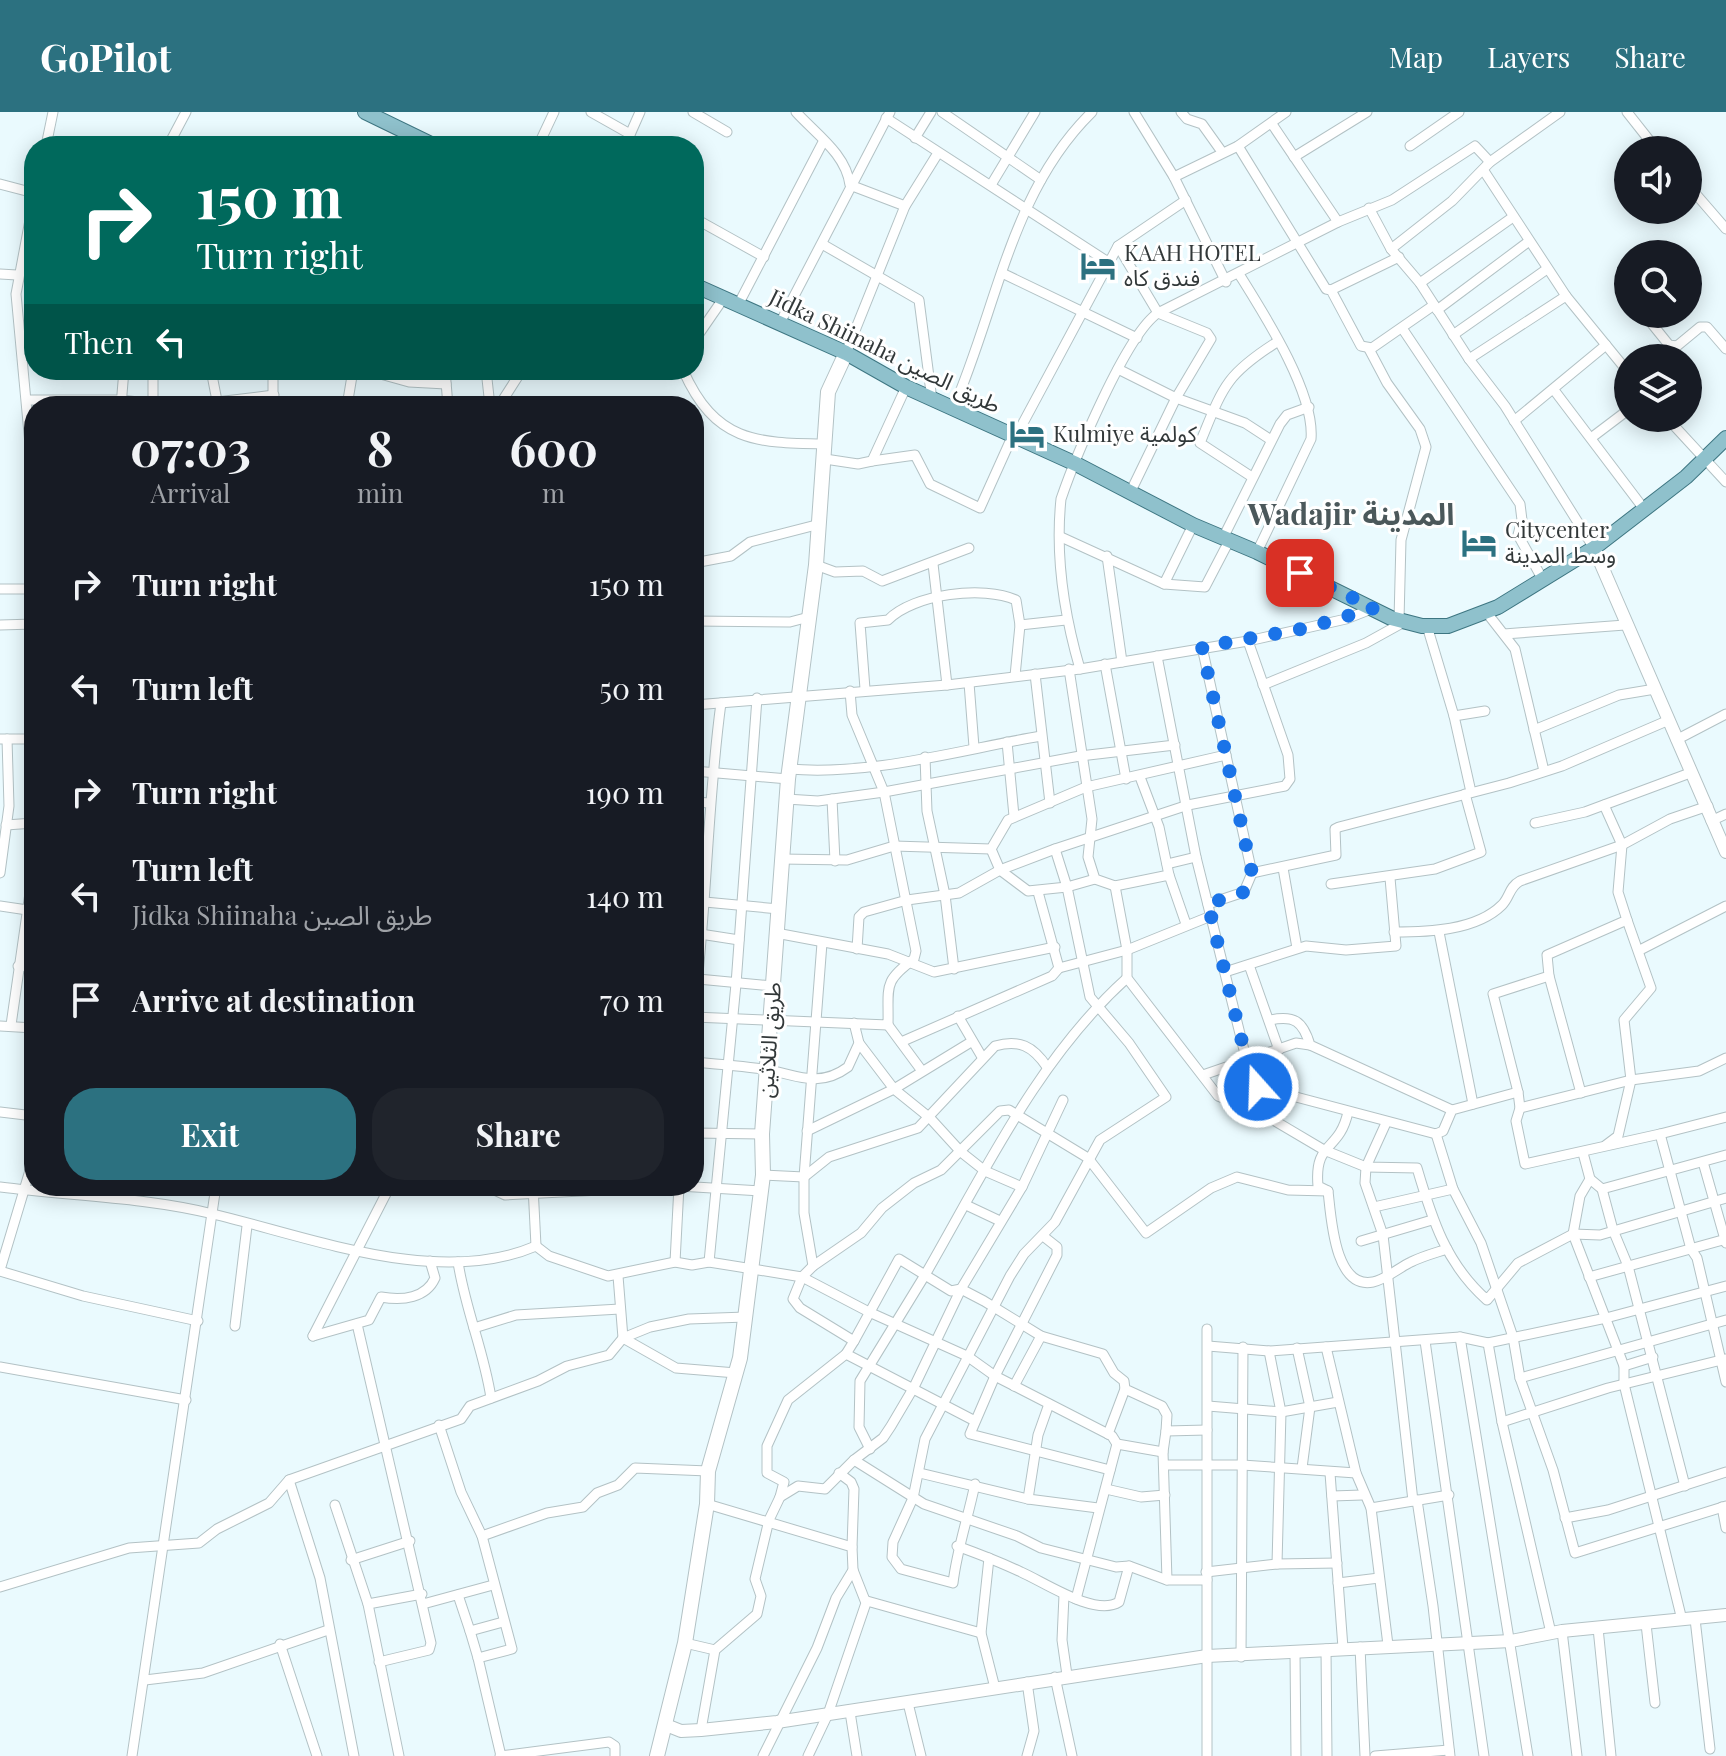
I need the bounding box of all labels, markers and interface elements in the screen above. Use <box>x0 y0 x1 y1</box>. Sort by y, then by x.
text: GoPilot <box>40 31 171 82</box>
text: Map <box>1389 38 1443 75</box>
text: Layers <box>1487 38 1570 75</box>
text: Share <box>1614 38 1686 75</box>
map controls <box>1614 136 1702 432</box>
button: sound <box>1614 136 1702 224</box>
text: 150 m <box>196 158 342 233</box>
icon: right <box>64 168 168 272</box>
text: Turn right <box>196 230 363 278</box>
place label: KAAH HOTEL فندق كاه <box>1124 237 1261 292</box>
button: search <box>1614 240 1702 328</box>
hotel icon: KAAH HOTEL فندق كاه <box>1079 247 1117 285</box>
street label: Jidka Shiinaha طريق الصين <box>764 280 1006 419</box>
icon: left <box>149 320 193 364</box>
text: Then <box>64 322 133 362</box>
button: layers <box>1614 344 1702 432</box>
text: 07:03 <box>130 415 251 479</box>
text: 8 <box>367 415 394 479</box>
text: 600 <box>509 415 598 479</box>
hotel icon: Kulmiye كولمية <box>1008 415 1046 453</box>
place label: Kulmiye كولمية <box>1053 418 1198 448</box>
text: Arrival <box>150 475 231 510</box>
text: min <box>357 475 403 510</box>
text: m <box>542 475 565 510</box>
district label: Wadajir المدينة <box>1247 493 1454 533</box>
place label: Citycenter وسط المدينة <box>1505 514 1616 569</box>
hotel icon: Citycenter وسط المدينة <box>1460 524 1498 562</box>
pin <box>1266 539 1334 607</box>
icon: arrive <box>1278 551 1322 595</box>
icon: right <box>64 562 108 606</box>
text: Turn right <box>132 564 277 604</box>
text: 150 m <box>589 564 664 604</box>
icon: left <box>64 666 108 710</box>
text: Turn left <box>132 668 253 708</box>
text: 50 m <box>599 668 664 708</box>
icon: right <box>64 770 108 814</box>
text: Turn right <box>132 772 277 812</box>
text: 190 m <box>586 772 664 812</box>
text: Turn left <box>132 849 253 889</box>
icon: left <box>64 874 108 918</box>
text: 140 m <box>586 876 664 916</box>
text: Jidka Shiinaha طريق الصين <box>132 897 432 932</box>
icon: arrive <box>64 978 108 1022</box>
text: Arrive at destination <box>132 980 415 1020</box>
text: 70 m <box>600 980 664 1020</box>
street label: طريق الثلاثين <box>749 981 787 1099</box>
position arrow <box>1216 1045 1300 1129</box>
button: Exit <box>64 1088 356 1180</box>
button: Share <box>372 1088 664 1180</box>

